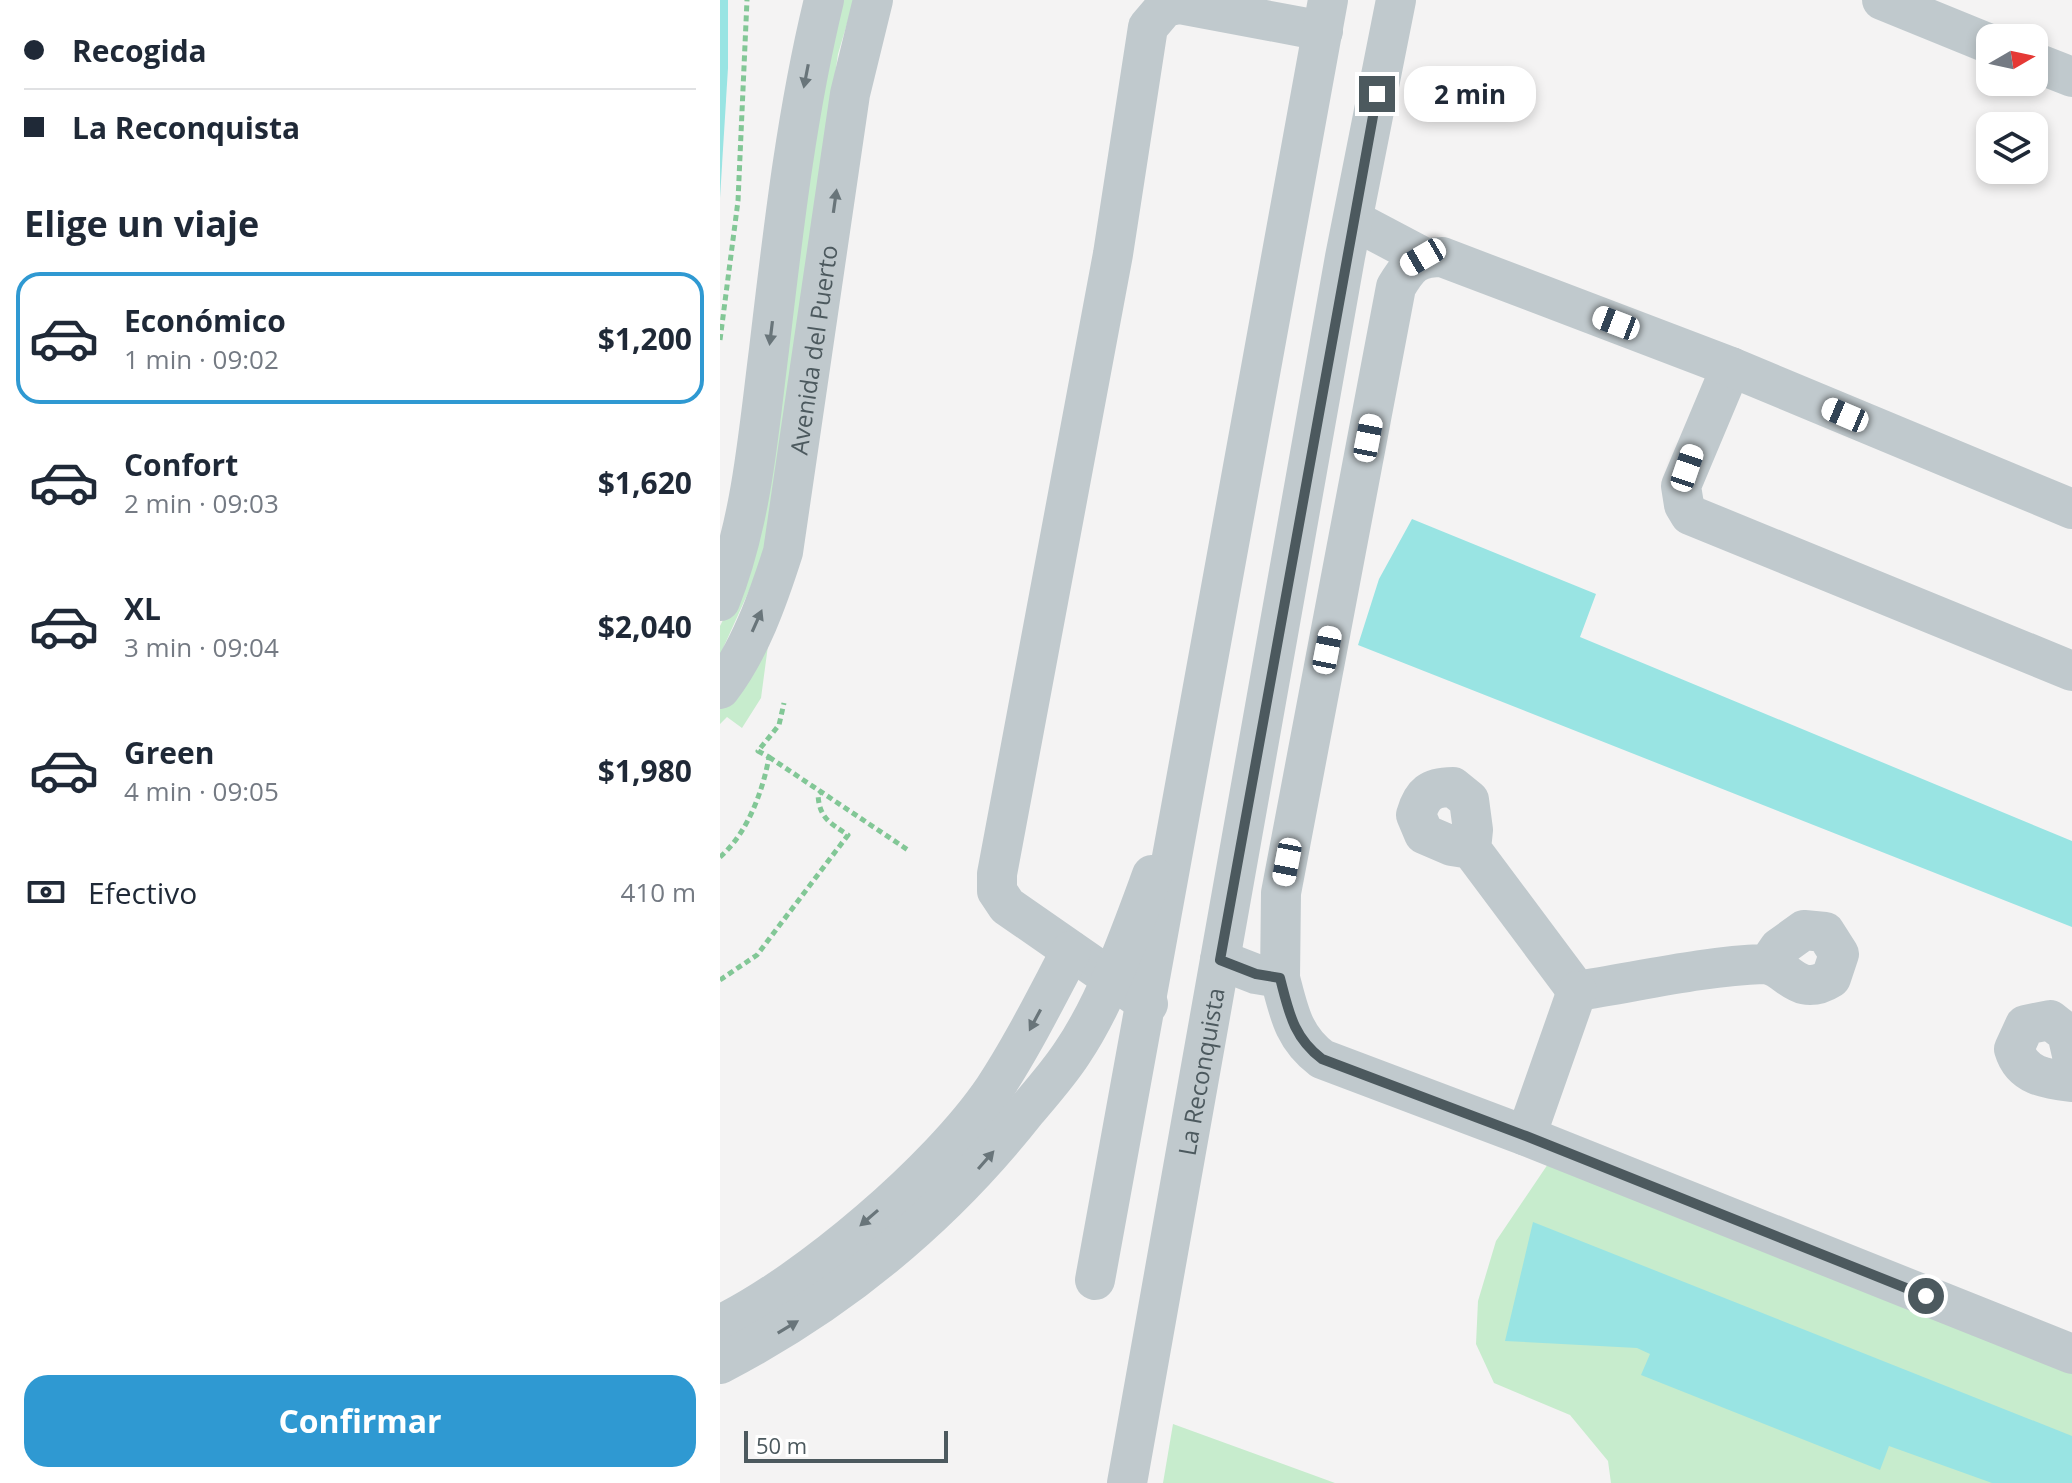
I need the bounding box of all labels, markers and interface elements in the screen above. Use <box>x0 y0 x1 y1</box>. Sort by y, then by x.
north arrow <box>1976 24 2048 96</box>
map controls <box>1976 24 2048 184</box>
text: Recogida <box>72 30 207 71</box>
one-way arrow <box>799 64 812 89</box>
callout: 2 min <box>1405 66 1537 122</box>
route end <box>1359 76 1395 112</box>
text: 2 min <box>1434 76 1506 112</box>
text: La Reconquista <box>72 107 300 148</box>
button: layers <box>1976 112 2048 184</box>
one-way arrow <box>829 188 842 213</box>
text: Elige un viaje <box>24 199 259 248</box>
car <box>1396 235 1450 279</box>
street label: Avenida del Puerto <box>781 243 844 457</box>
text: Económico <box>124 300 286 341</box>
icon: car <box>28 302 100 374</box>
car <box>1589 303 1643 343</box>
text: $1,200 <box>598 318 692 359</box>
one-way arrow <box>764 321 777 346</box>
text: 1 min · 09:02 <box>124 341 279 377</box>
car <box>1818 395 1872 435</box>
car <box>1352 412 1384 464</box>
car <box>1668 441 1706 495</box>
text: Confort <box>124 444 238 485</box>
icon: car <box>28 446 100 518</box>
text: $1,620 <box>598 462 692 503</box>
text: 2 min · 09:03 <box>124 485 279 521</box>
text: XL <box>124 588 161 629</box>
icon: car <box>28 590 100 662</box>
text: $2,040 <box>598 606 692 647</box>
one-way arrow <box>750 609 764 632</box>
car <box>1311 624 1343 676</box>
text: 3 min · 09:04 <box>124 629 279 665</box>
text: Green <box>124 732 215 773</box>
icon: car <box>28 734 100 806</box>
text: $1,980 <box>598 750 692 791</box>
text: 4 min · 09:05 <box>124 773 279 809</box>
car <box>1271 836 1303 888</box>
icon: cash <box>24 870 68 914</box>
text: Efectivo <box>88 872 197 913</box>
text: 410 m <box>621 874 696 910</box>
street label: La Reconquista <box>1169 985 1231 1158</box>
one-way arrow <box>1028 1009 1042 1031</box>
one-way arrow <box>977 1150 994 1170</box>
one-way arrow <box>860 1209 880 1226</box>
route start <box>1908 1278 1944 1314</box>
one-way arrow <box>777 1320 799 1334</box>
button: Confirmar <box>24 1375 696 1467</box>
scale bar <box>744 1427 948 1463</box>
text: 50 m <box>756 1430 807 1460</box>

